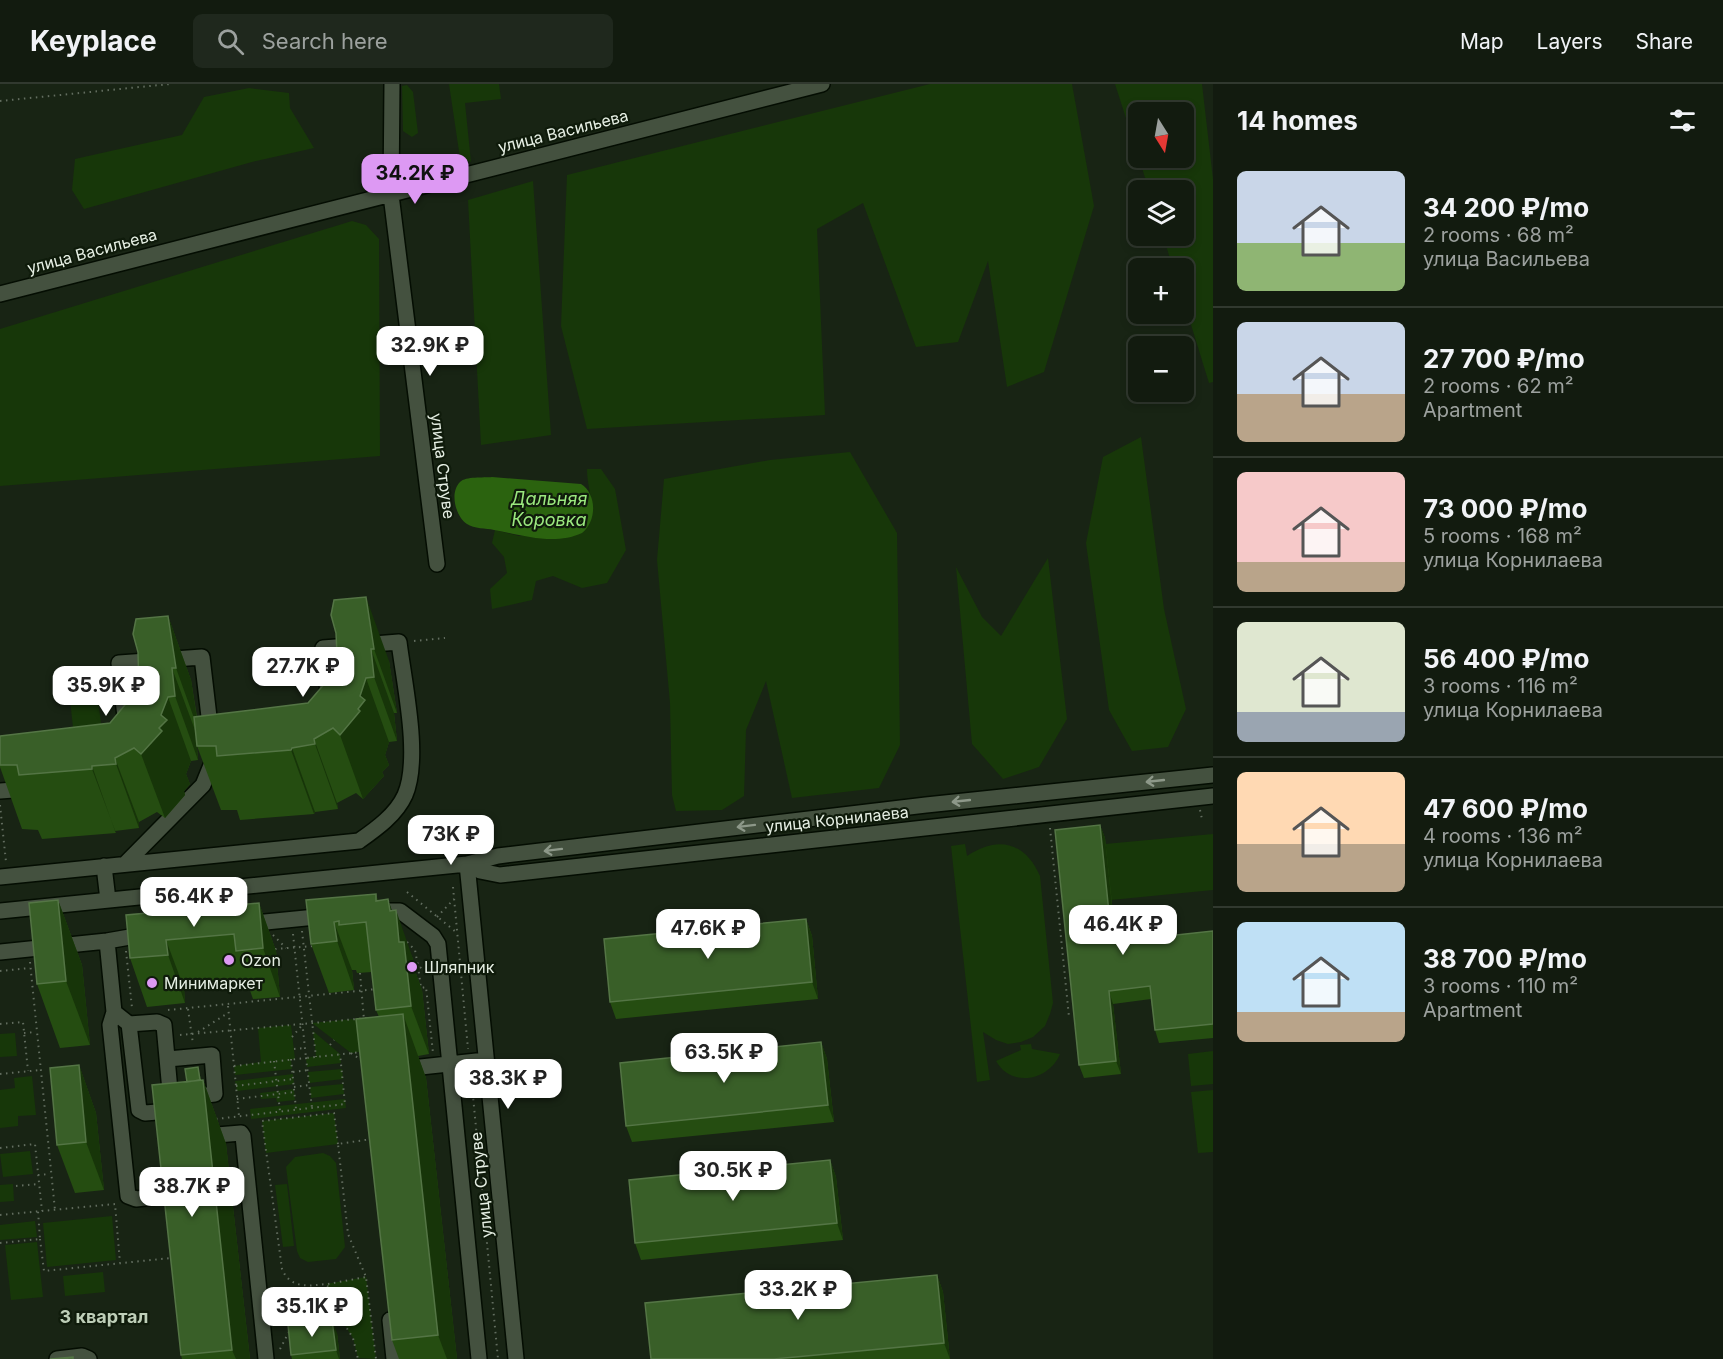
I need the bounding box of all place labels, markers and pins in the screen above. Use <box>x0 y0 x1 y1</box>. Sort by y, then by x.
pin: 34.2K ₽ <box>360 154 470 205</box>
pin: 32.9K ₽ <box>375 326 485 377</box>
pin: 27.7K ₽ <box>248 647 358 698</box>
pin: 35.9K ₽ <box>51 666 161 717</box>
pin: 73K ₽ <box>409 815 493 866</box>
pin: 56.4K ₽ <box>139 877 249 928</box>
pin: 46.4K ₽ <box>1068 905 1178 956</box>
pin: 47.6K ₽ <box>653 909 763 960</box>
place label: Ozon <box>241 950 281 970</box>
marker: Ozon <box>222 953 236 967</box>
place label: Шляпник <box>424 957 495 977</box>
marker: Шляпник <box>405 960 419 974</box>
place label: Минимаркет <box>164 973 264 993</box>
marker: Минимаркет <box>145 976 159 990</box>
pin: 63.5K ₽ <box>669 1033 779 1084</box>
pin: 38.3K ₽ <box>453 1059 563 1110</box>
pin: 30.5K ₽ <box>678 1151 788 1202</box>
pin: 38.7K ₽ <box>137 1167 247 1218</box>
pin: 33.2K ₽ <box>743 1270 853 1321</box>
pin: 35.1K ₽ <box>257 1287 367 1338</box>

